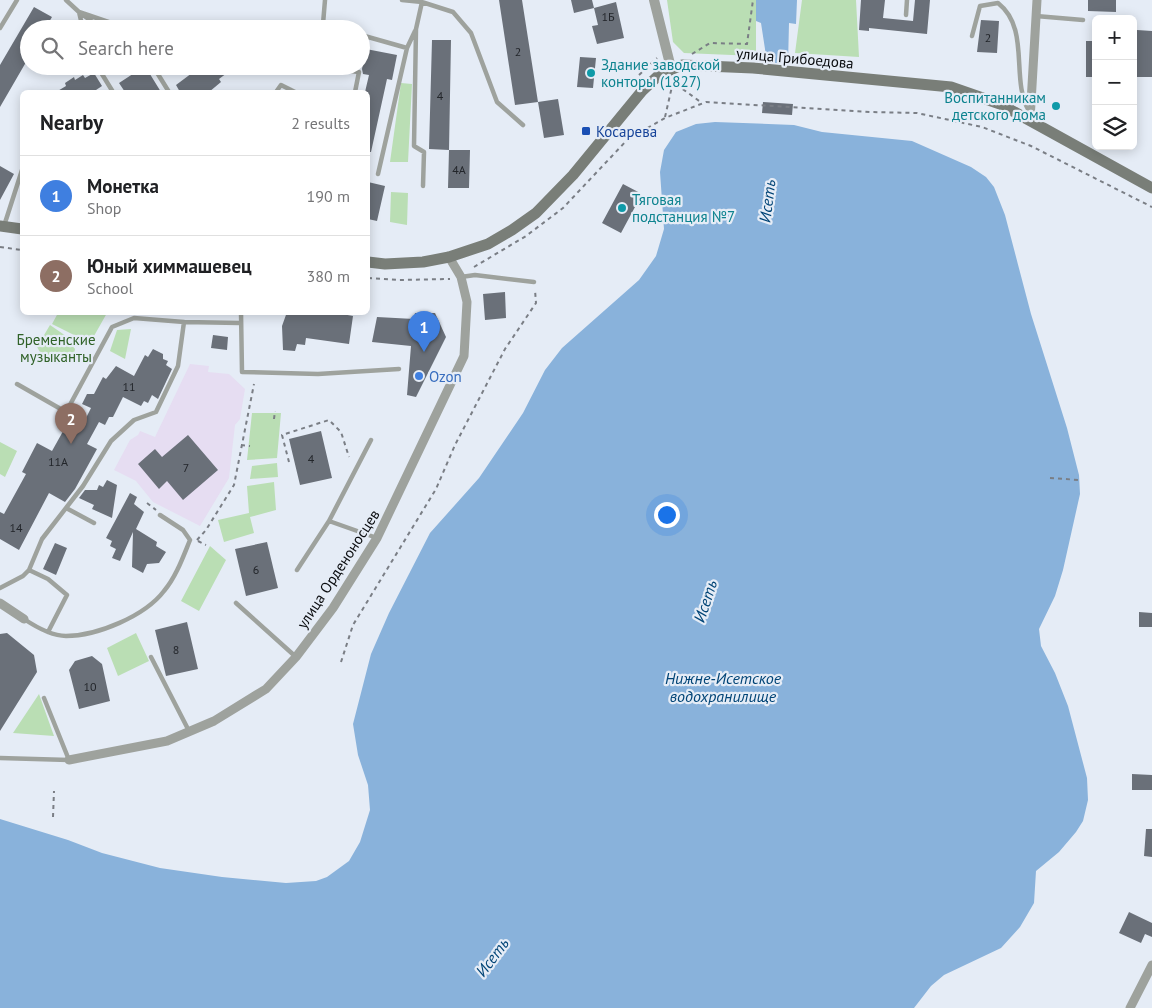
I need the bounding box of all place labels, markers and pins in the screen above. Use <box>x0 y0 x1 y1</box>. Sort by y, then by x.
place label: Здание заводской конторы (1827) <box>601 55 720 91</box>
marker: Здание заводской конторы (1827) <box>585 67 597 79</box>
place label: Воспитанникам детского дома <box>944 88 1046 124</box>
marker: Воспитанникам детского дома <box>1050 100 1062 112</box>
place label: Косарева <box>596 122 657 141</box>
marker: Косарева <box>580 125 592 137</box>
place label: Тяговая подстанция №7 <box>632 190 735 226</box>
marker: Тяговая подстанция №7 <box>616 202 628 214</box>
pin: 1 <box>408 311 440 352</box>
place label: Ozon <box>429 367 462 386</box>
marker: Ozon <box>413 370 425 382</box>
pin: 2 <box>55 403 87 444</box>

